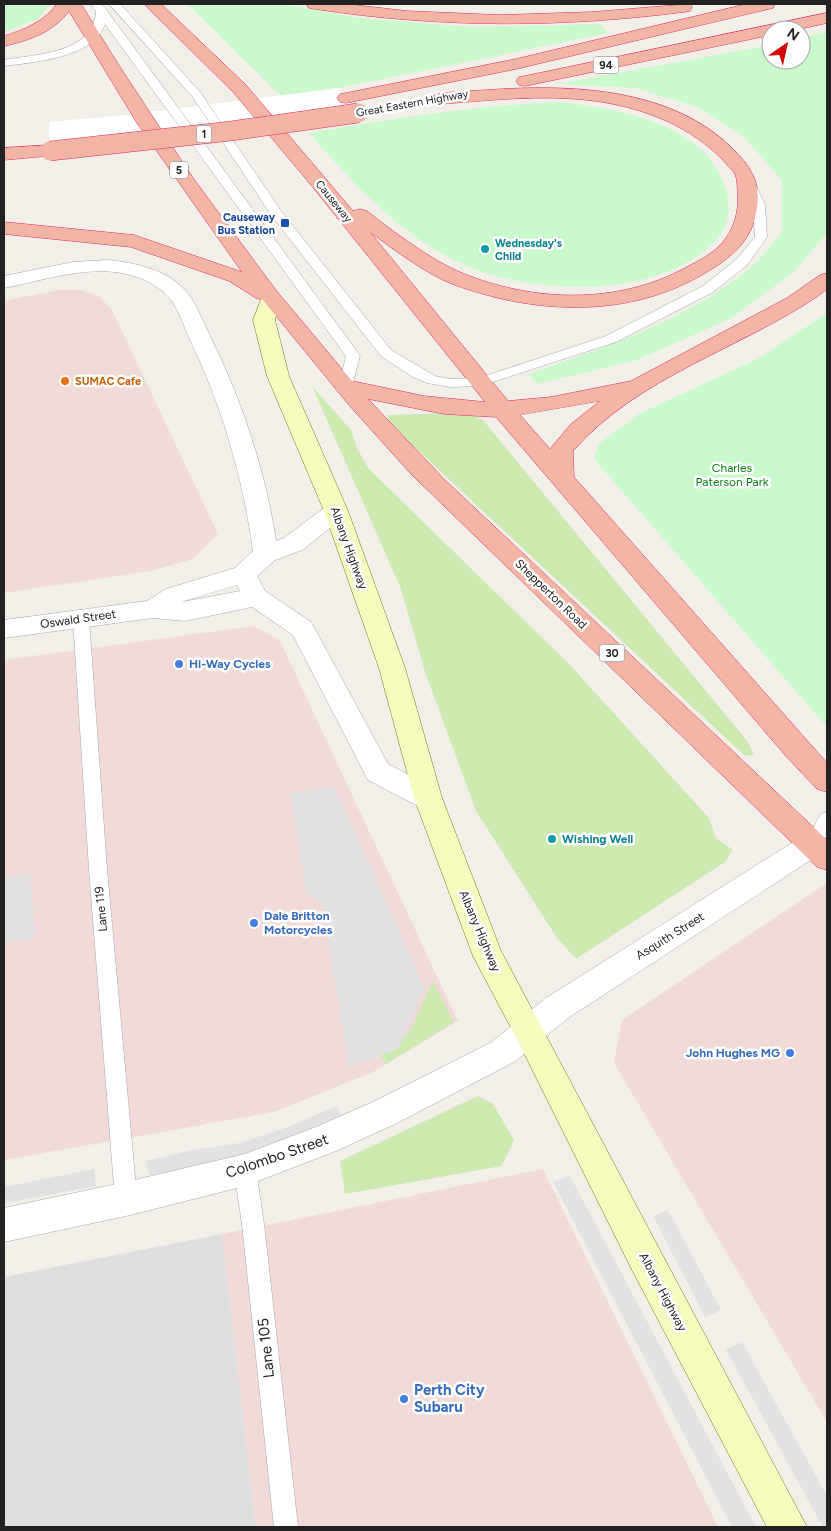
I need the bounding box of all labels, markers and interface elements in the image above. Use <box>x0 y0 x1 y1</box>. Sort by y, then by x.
north arrow <box>761 20 811 70</box>
text: N <box>784 25 802 45</box>
road number: 94 <box>594 56 618 74</box>
street label: Great Eastern Highway <box>355 87 469 120</box>
road number: 1 <box>196 126 212 142</box>
road number: 5 <box>170 162 188 178</box>
street label: Causeway <box>313 178 355 225</box>
place label: Causeway Bus Station <box>217 211 276 237</box>
marker: Causeway Bus Station <box>279 217 291 229</box>
place label: Wednesday's Child <box>495 237 562 263</box>
marker: Wednesday's Child <box>479 243 491 255</box>
marker: SUMAC Cafe <box>59 375 71 387</box>
place label: SUMAC Cafe <box>75 375 141 388</box>
park label: Charles Paterson Park <box>695 461 769 489</box>
street label: Albany Highway <box>328 505 371 592</box>
street label: Shepperton Road <box>512 556 590 632</box>
street label: Oswald Street <box>39 607 117 631</box>
road number: 30 <box>600 644 624 661</box>
place label: Hi-Way Cycles <box>189 657 271 671</box>
marker: Hi-Way Cycles <box>173 658 185 670</box>
place label: Wishing Well <box>562 832 633 846</box>
marker: Wishing Well <box>546 833 558 845</box>
street label: Lane 119 <box>92 886 110 932</box>
street label: Albany Highway <box>457 888 504 974</box>
place label: Dale Britton Motorcycles <box>264 909 333 937</box>
street label: Asquith Street <box>633 909 707 963</box>
marker: Dale Britton Motorcycles <box>248 917 260 929</box>
place label: John Hughes MG <box>686 1046 780 1060</box>
marker: John Hughes MG <box>784 1047 796 1059</box>
street label: Colombo Street <box>223 1130 331 1182</box>
street label: Albany Highway <box>636 1250 690 1334</box>
street label: Lane 105 <box>254 1317 278 1379</box>
place label: Perth City Subaru <box>414 1381 485 1416</box>
marker: Perth City Subaru <box>398 1393 410 1405</box>

